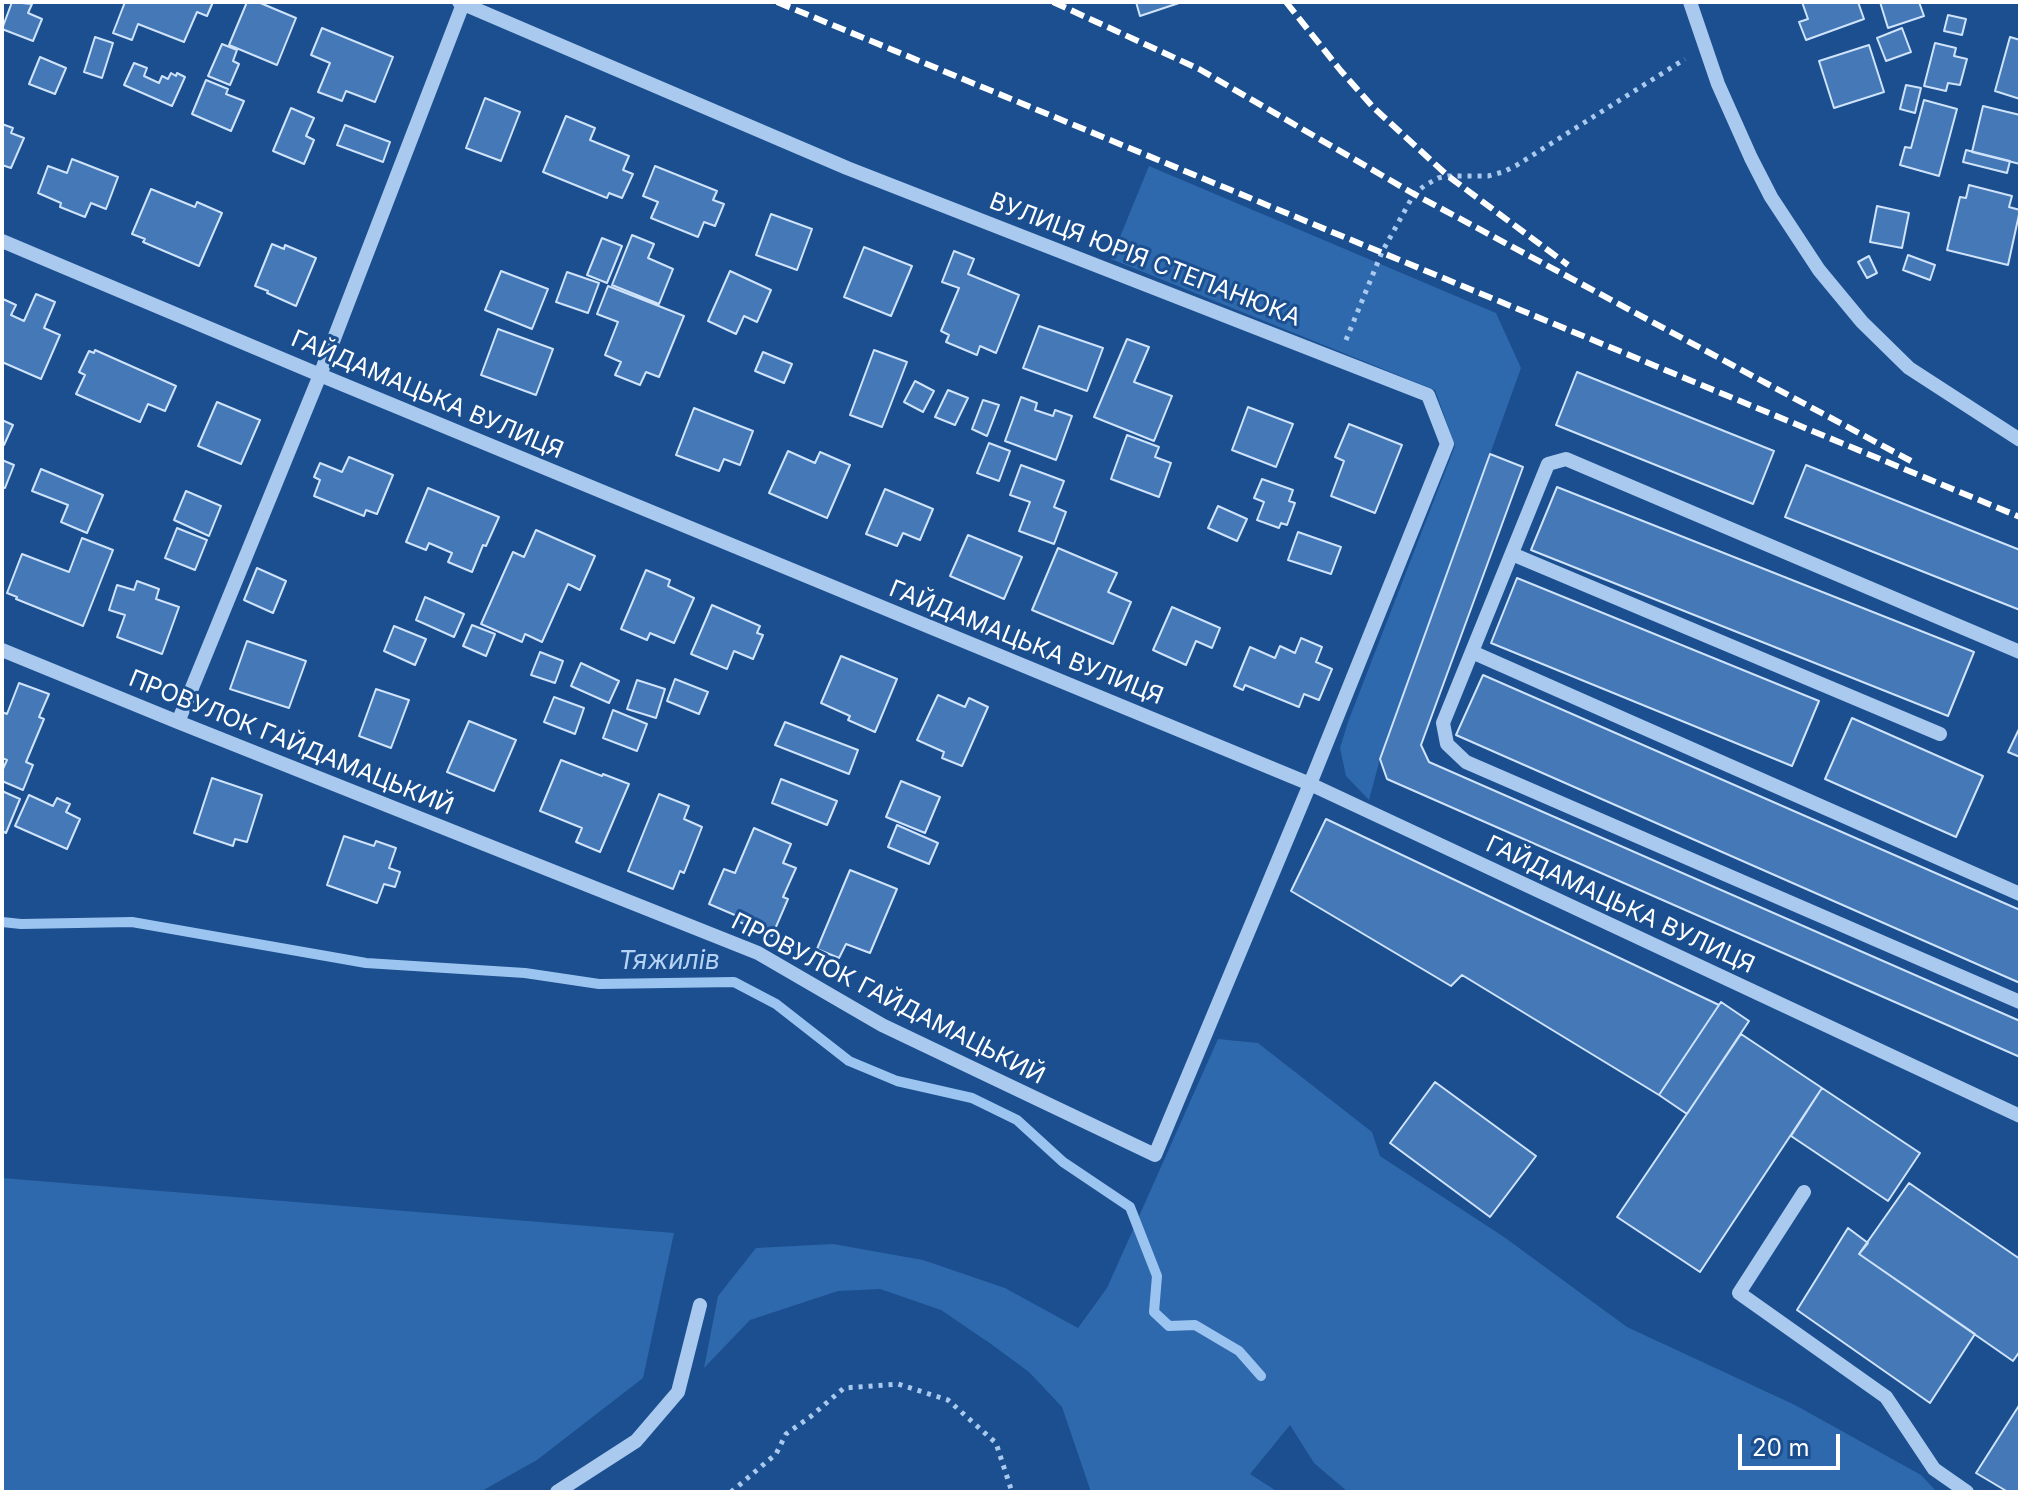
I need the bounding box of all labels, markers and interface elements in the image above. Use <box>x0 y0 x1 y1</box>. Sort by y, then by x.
street label: ВУЛИЦЯ ЮРІЯ СТЕПАНЮКА <box>985 187 1305 333</box>
street label: ГАЙДАМАЦЬКА ВУЛИЦЯ <box>287 325 567 465</box>
street label: ГАЙДАМАЦЬКА ВУЛИЦЯ <box>885 575 1167 711</box>
street label: ПРОВУЛОК ГАЙДАМАЦЬКИЙ <box>124 665 458 821</box>
street label: ГАЙДАМАЦЬКА ВУЛИЦЯ <box>1481 830 1759 980</box>
street label: ПРОВУЛОК ГАЙДАМАЦЬКИЙ <box>727 907 1049 1091</box>
water label: Тяжилів <box>618 945 720 977</box>
scale bar <box>1742 1418 1844 1468</box>
text: 20 m <box>1752 1433 1810 1462</box>

